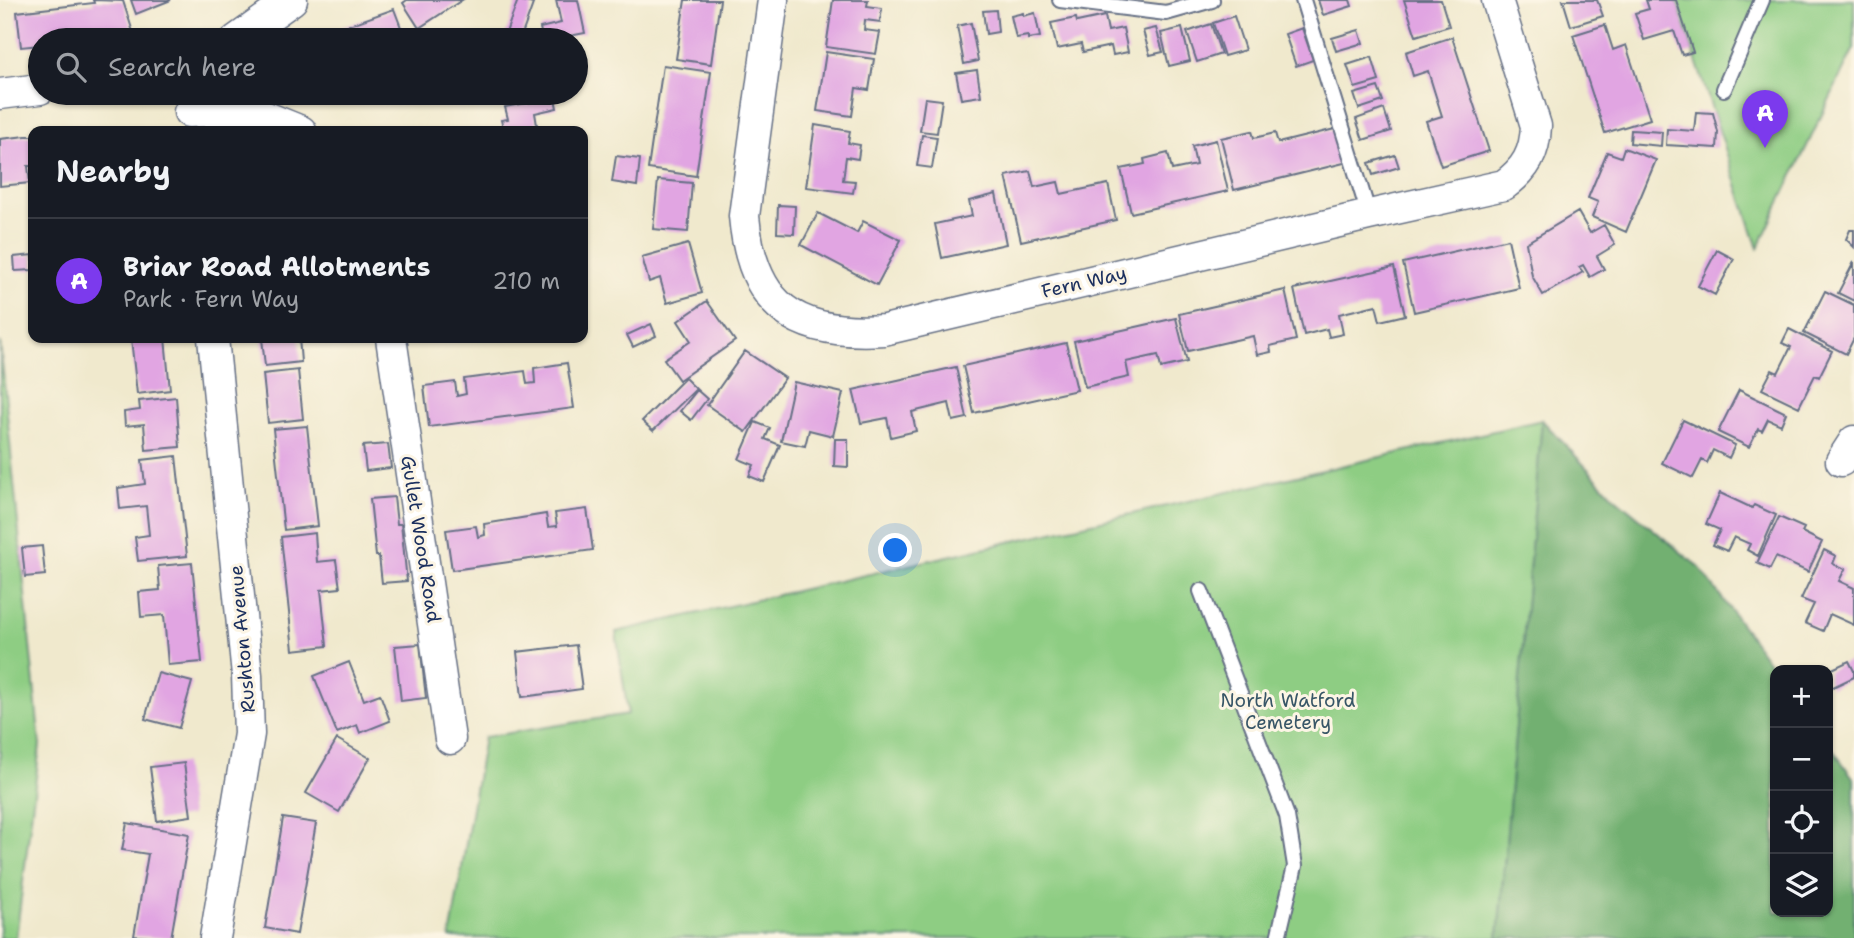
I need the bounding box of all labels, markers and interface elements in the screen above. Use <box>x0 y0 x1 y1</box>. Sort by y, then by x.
search box <box>28 28 588 105</box>
icon: search <box>52 48 90 86</box>
text: Search here <box>108 49 257 84</box>
pin: A <box>1742 90 1788 148</box>
text: Nearby <box>56 151 171 192</box>
text: Briar Road Allotments <box>123 249 430 284</box>
street label: Fern Way <box>1039 260 1129 304</box>
text: A <box>70 266 88 296</box>
text: 210 m <box>492 266 560 296</box>
text: Park · Fern Way <box>123 284 299 314</box>
street label: Gullet Wood Road <box>395 454 447 624</box>
your location <box>878 533 912 567</box>
street label: Rushton Avenue <box>223 564 261 714</box>
map controls <box>1770 665 1833 917</box>
button: + <box>1770 665 1833 728</box>
park label: North Watford Cemetery <box>1220 688 1356 735</box>
button: − <box>1770 728 1833 791</box>
button: locate <box>1770 791 1833 854</box>
button: layers <box>1770 854 1833 917</box>

